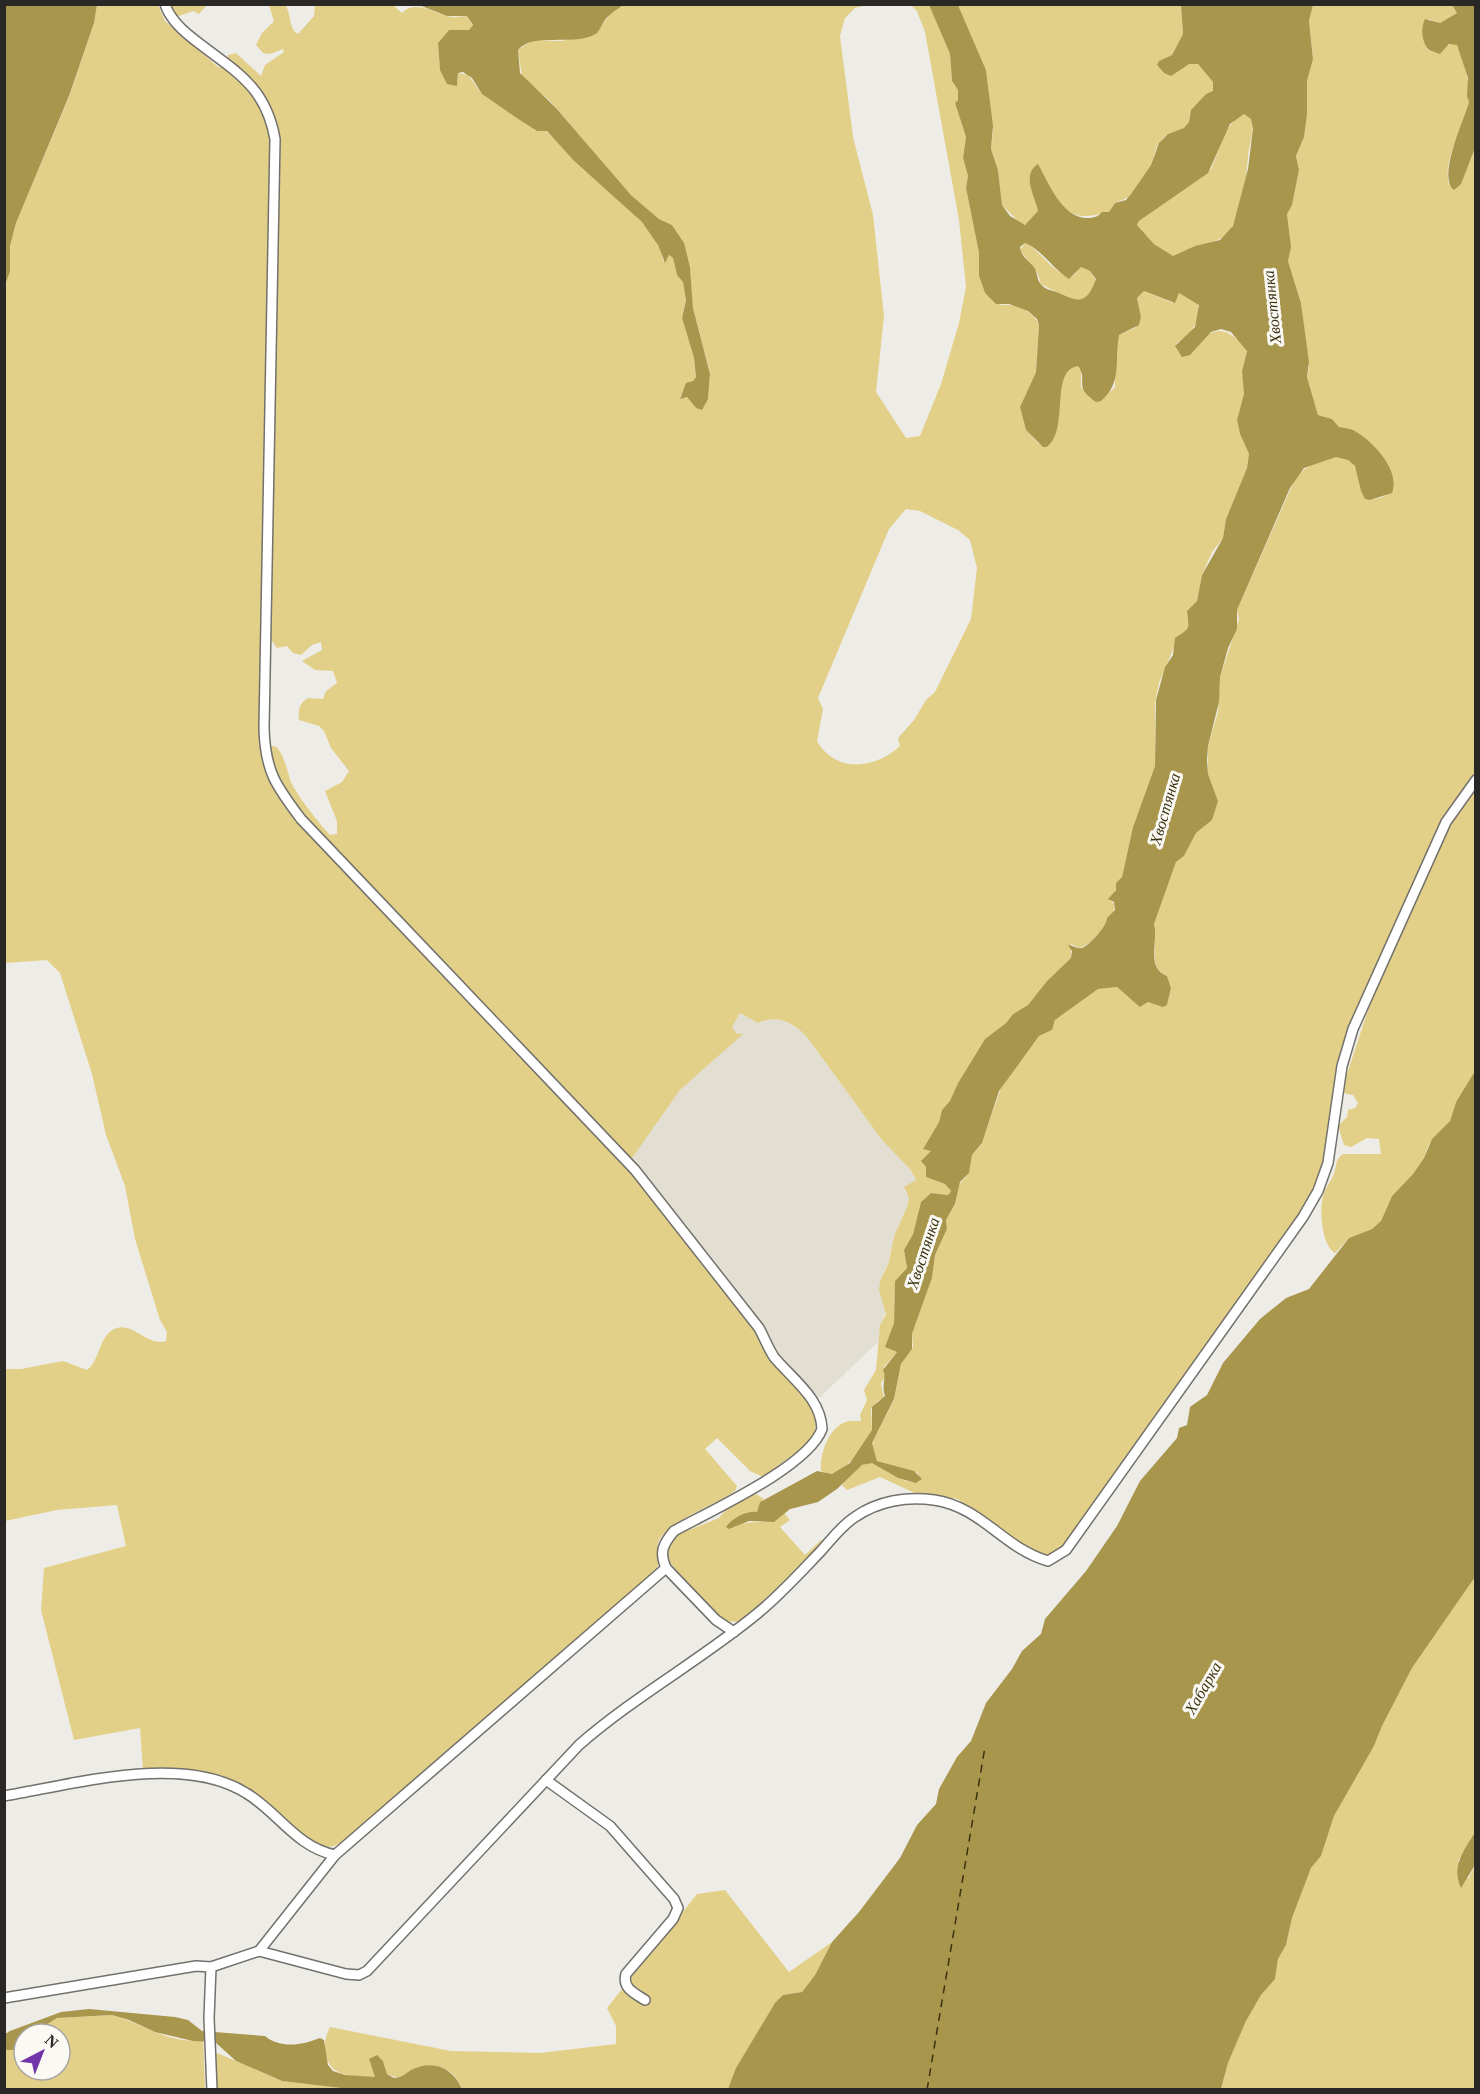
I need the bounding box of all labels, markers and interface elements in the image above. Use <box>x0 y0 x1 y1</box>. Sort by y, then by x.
water label: Хвостянка <box>1260 269 1284 346</box>
water label: Хвостянка <box>1146 771 1183 848</box>
water label: Хвостянка <box>903 1215 942 1292</box>
water label: Хабарка <box>1181 1659 1225 1718</box>
north arrow <box>12 2022 72 2082</box>
text: N <box>42 2031 62 2052</box>

